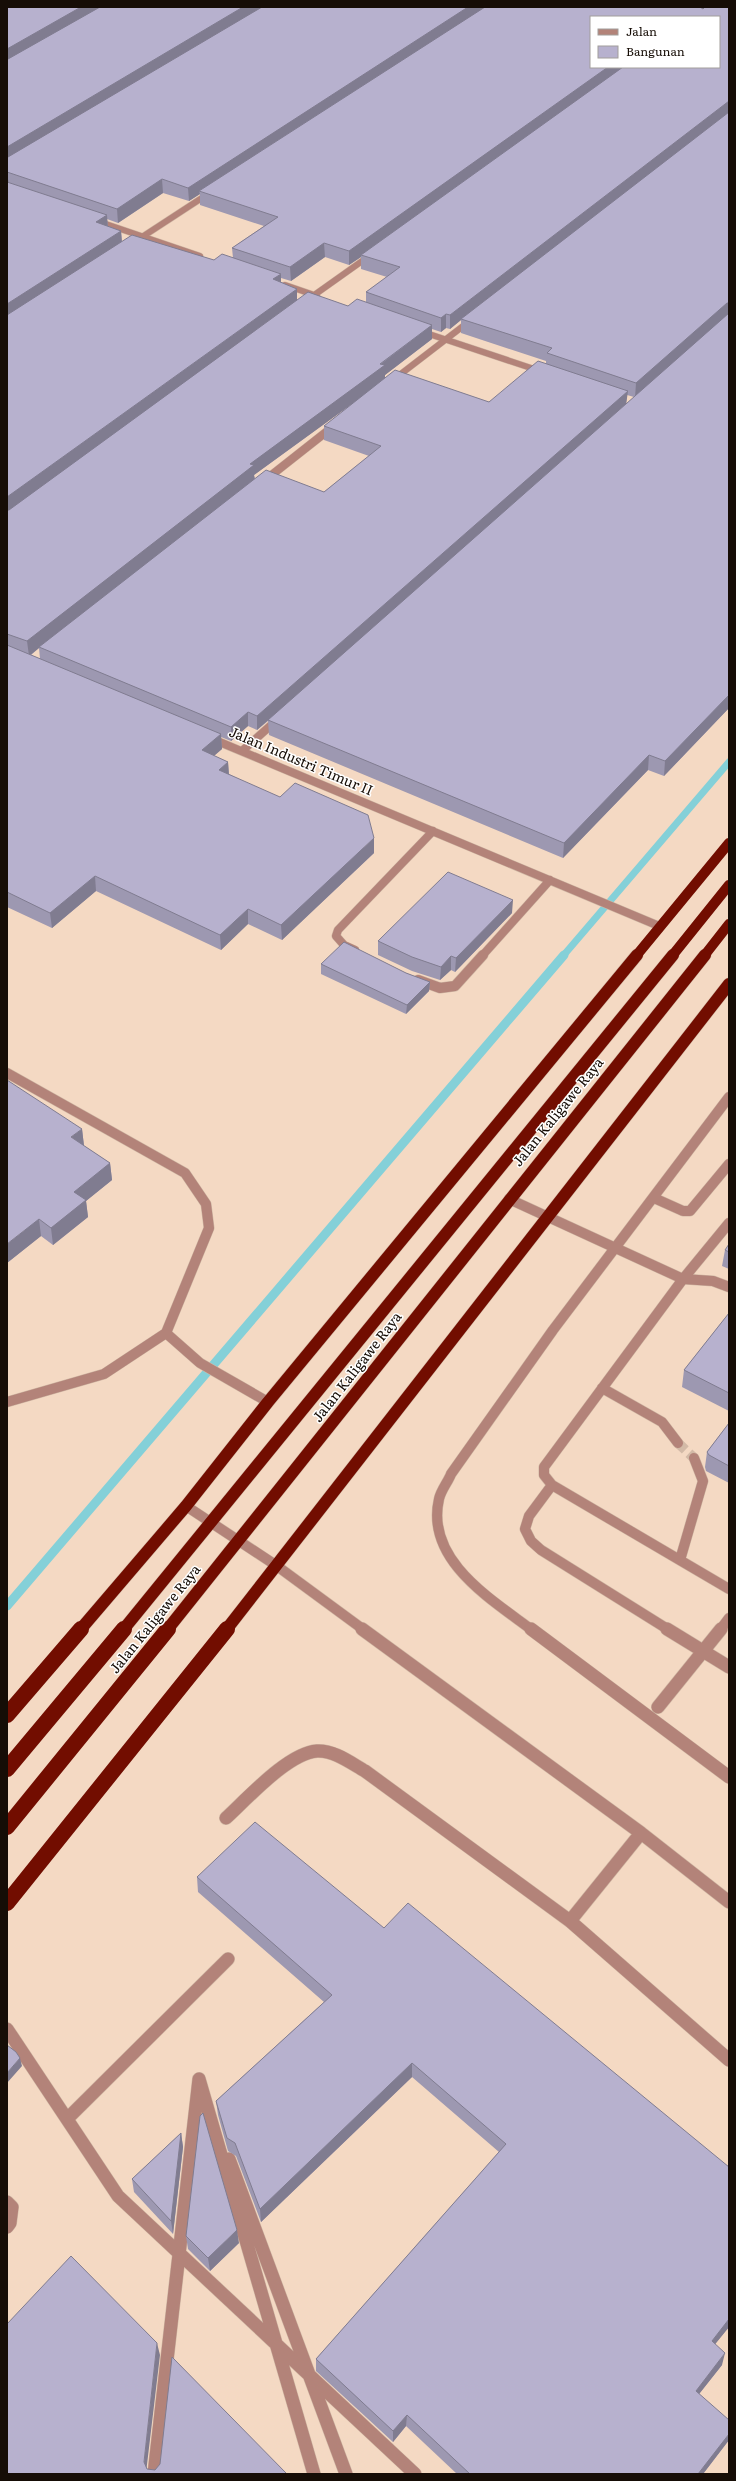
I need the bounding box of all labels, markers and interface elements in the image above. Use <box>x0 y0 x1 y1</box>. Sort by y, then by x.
legend <box>590 16 720 68</box>
text: Jalan <box>626 22 657 40</box>
text: Bangunan <box>626 42 685 60</box>
street label: Jalan Industri Timur II <box>226 721 376 799</box>
street label: Jalan Kaligawe Raya <box>507 1052 608 1170</box>
street label: Jalan Kaligawe Raya <box>307 1307 406 1426</box>
street label: Jalan Kaligawe Raya <box>104 1559 205 1677</box>

